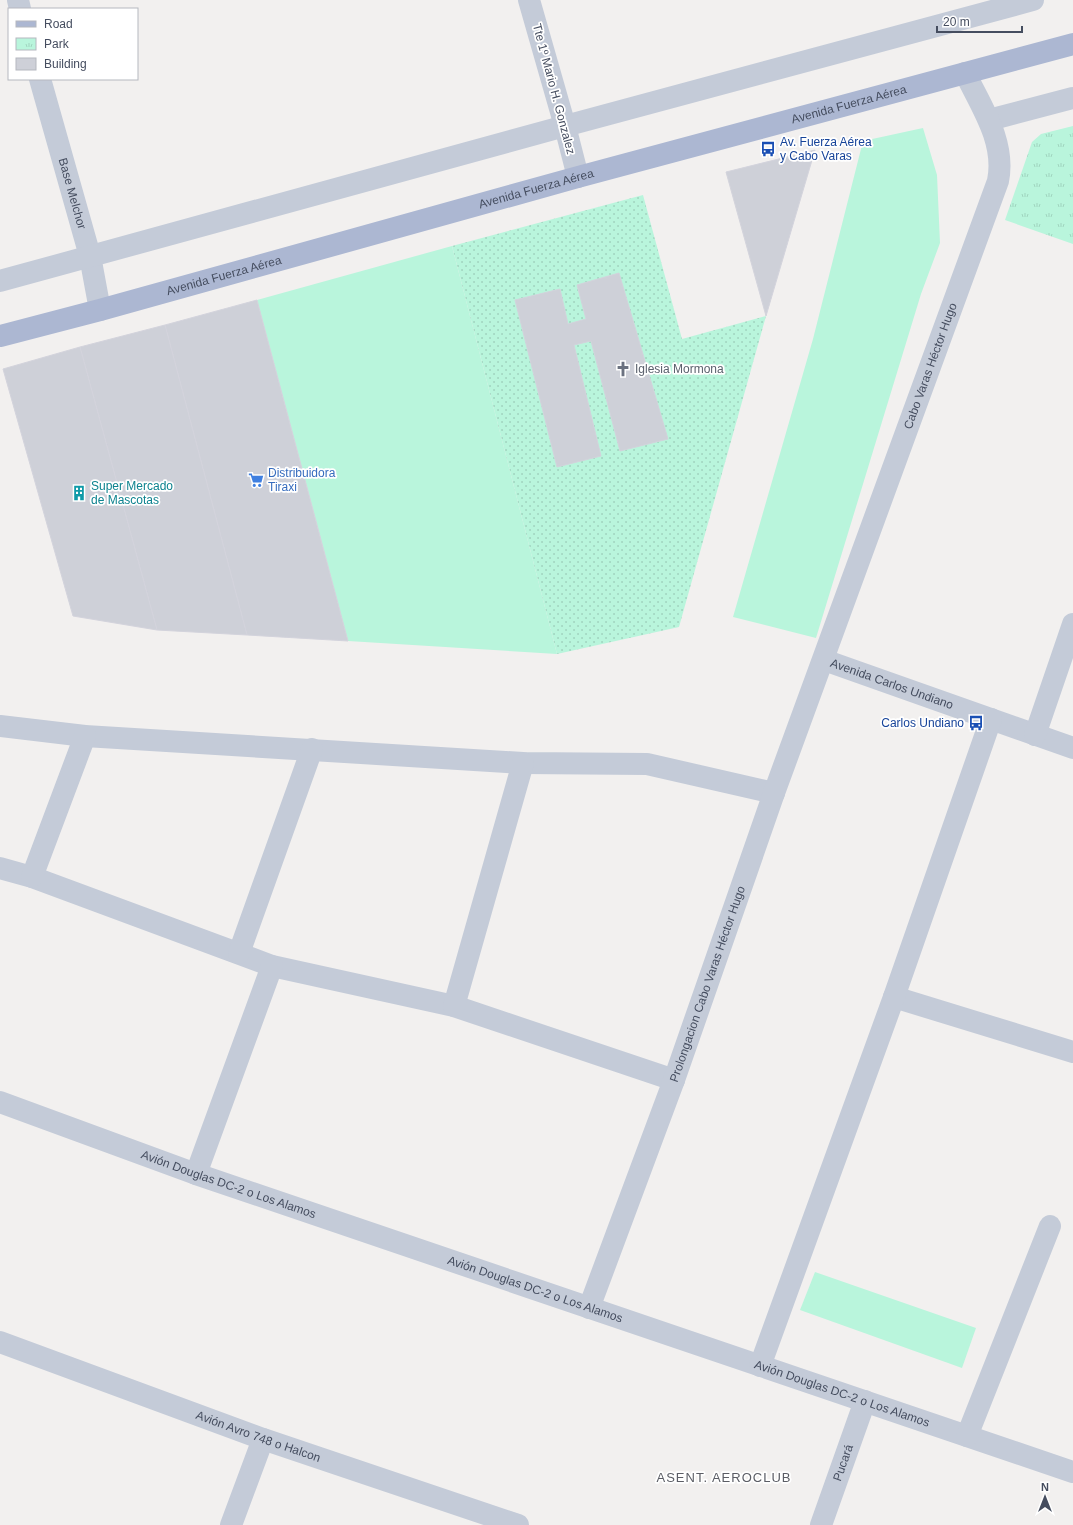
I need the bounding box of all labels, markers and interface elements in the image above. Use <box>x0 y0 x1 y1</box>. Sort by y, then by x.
legend <box>8 8 138 80</box>
scale bar <box>937 8 1022 34</box>
text: 20 m <box>943 15 970 29</box>
text: Road <box>44 17 73 31</box>
street label: Tte 1º Mario H. Gonzalez <box>530 22 578 156</box>
text: Park <box>44 37 70 51</box>
text: Building <box>44 57 87 71</box>
street label: Avenida Fuerza Aérea <box>790 82 908 126</box>
place label: Av. Fuerza Aérea y Cabo Varas <box>780 135 872 163</box>
bus stop icon: Av. Fuerza Aérea y Cabo Varas <box>759 140 777 158</box>
street label: Base Melchor <box>56 156 89 231</box>
street label: Avenida Fuerza Aérea <box>477 166 595 211</box>
street label: Avenida Fuerza Aérea <box>165 253 283 298</box>
street label: Cabo Varas Héctor Hugo <box>901 301 960 431</box>
church icon: Iglesia Mormona <box>614 360 632 378</box>
place label: Iglesia Mormona <box>635 362 724 376</box>
place label: Distribuidora Tiraxi <box>268 466 336 494</box>
supermarket icon: Distribuidora Tiraxi <box>247 471 265 489</box>
place label: Super Mercado de Mascotas <box>91 479 173 507</box>
building icon: Super Mercado de Mascotas <box>70 484 88 502</box>
street label: Avenida Carlos Undiano <box>829 656 956 712</box>
bus stop icon: Carlos Undiano <box>967 714 985 732</box>
place label: Carlos Undiano <box>881 716 964 730</box>
street label: Prolongacion Cabo Varas Héctor Hugo <box>667 884 748 1084</box>
street label: Avión Douglas DC-2 o Los Alamos <box>139 1147 318 1221</box>
street label: Avión Douglas DC-2 o Los Alamos <box>446 1253 625 1325</box>
street label: Avión Douglas DC-2 o Los Alamos <box>752 1357 931 1430</box>
street label: Avión Avro 748 o Halcon <box>194 1408 322 1465</box>
street label: Pucará <box>830 1442 856 1483</box>
district label: ASENT. AEROCLUB <box>657 1470 791 1485</box>
north arrow <box>1025 1477 1065 1517</box>
text: N <box>1041 1481 1049 1493</box>

